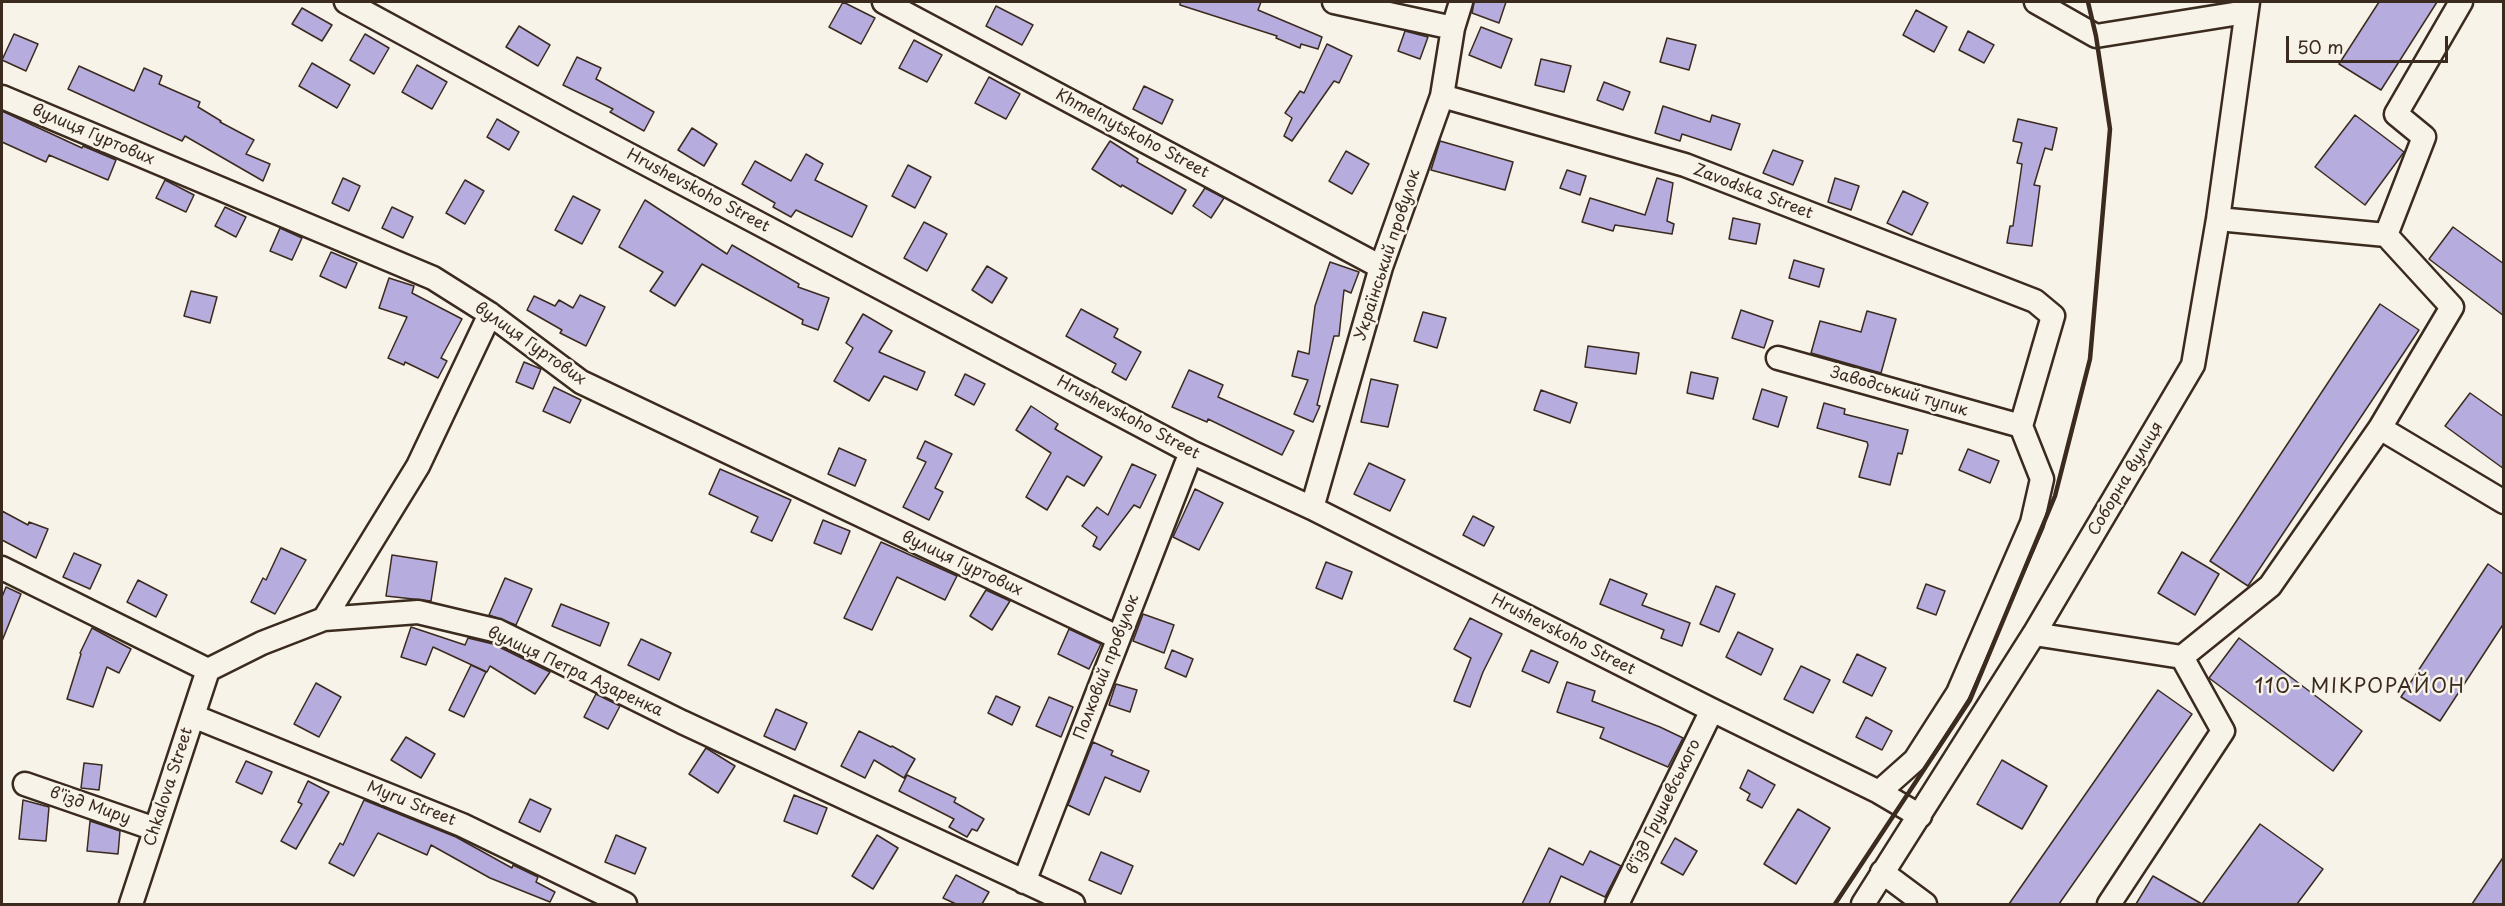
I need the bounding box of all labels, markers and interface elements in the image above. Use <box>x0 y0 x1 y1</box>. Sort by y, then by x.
scale bar <box>2289 24 2451 62</box>
text: 50 m <box>2297 33 2344 60</box>
street label: Khmelnytskoho Street <box>1052 85 1212 183</box>
street label: вулиця Гуртових <box>29 101 157 169</box>
street label: Hrushevskoho Street <box>623 145 773 237</box>
street label: Zavodska Street <box>1691 160 1815 224</box>
street label: Український провулок <box>1351 167 1425 343</box>
street label: вулиця Гуртових <box>471 299 589 389</box>
street label: Заводський тупик <box>1828 363 1970 421</box>
street label: Hrushevskoho Street <box>1053 372 1203 464</box>
street label: Соборна вулиця <box>2084 419 2168 539</box>
street label: вулиця Гуртових <box>898 528 1026 600</box>
street label: Hrushevskoho Street <box>1488 590 1638 680</box>
street label: Полковий провулок <box>1070 592 1144 742</box>
street label: вулиця Петра Азаренка <box>484 623 666 721</box>
district label: 110- МІКРОРАЙОН <box>2254 675 2466 699</box>
street label: Chkalova Street <box>141 725 197 849</box>
street label: в'їзд Грушевського <box>1623 736 1705 878</box>
street label: Myru Street <box>364 777 458 831</box>
street label: в'їзд Миру <box>47 783 133 829</box>

